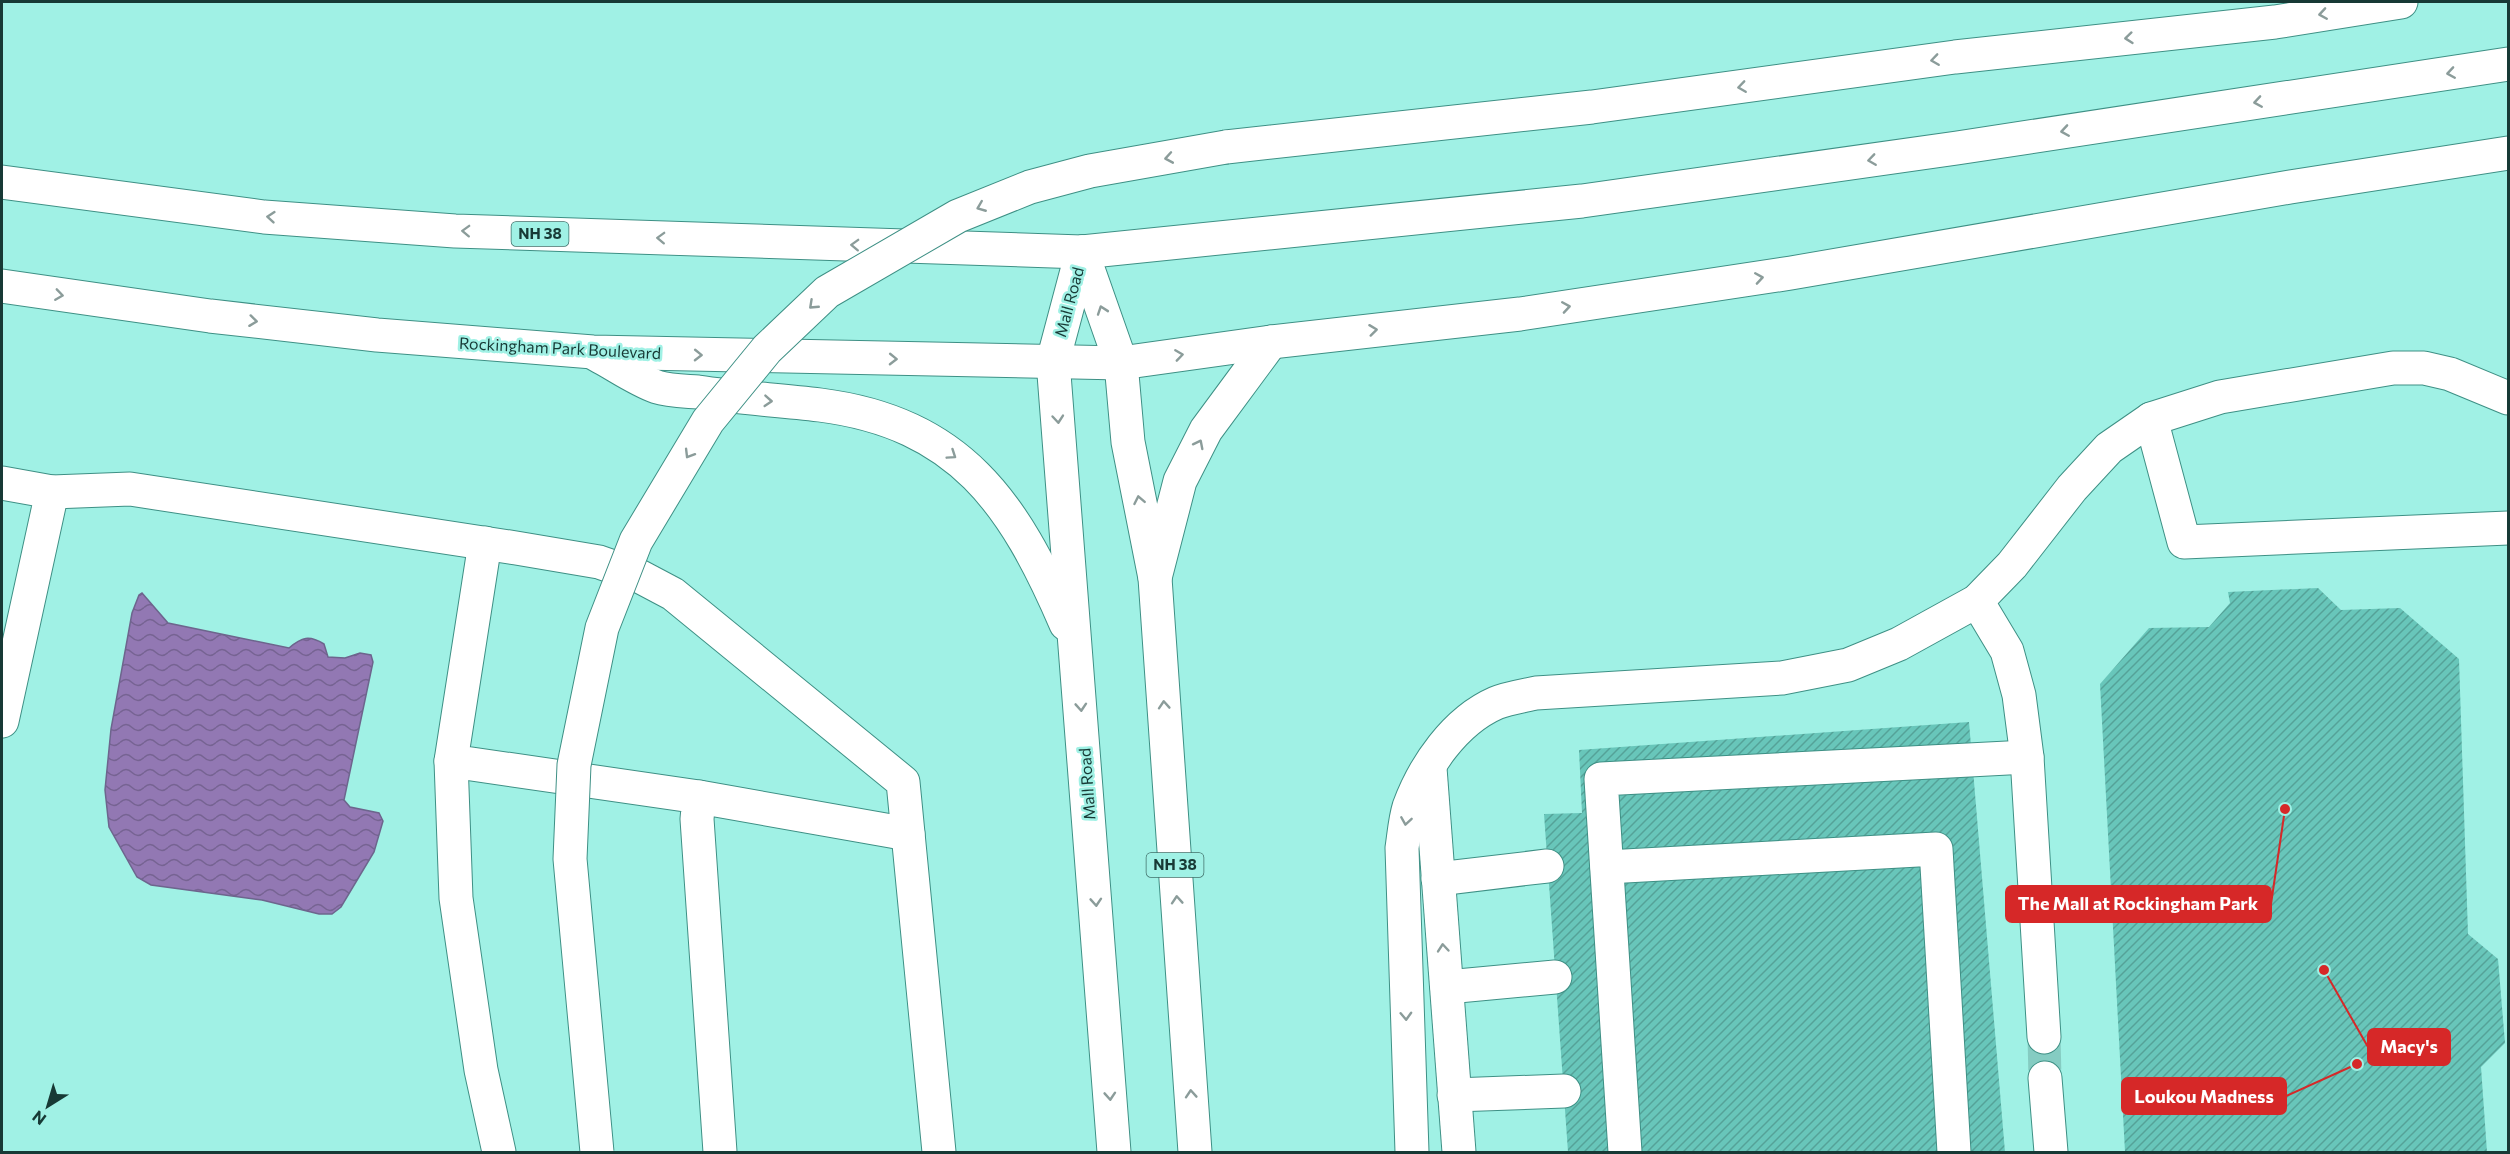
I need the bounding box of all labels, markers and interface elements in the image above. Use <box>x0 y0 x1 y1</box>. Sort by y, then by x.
one-way arrow <box>2318 7 2328 20</box>
one-way arrow <box>2125 31 2134 44</box>
one-way arrow <box>1931 54 1940 66</box>
one-way arrow <box>2446 67 2455 79</box>
one-way arrow <box>1738 80 1747 92</box>
one-way arrow <box>2253 96 2262 108</box>
one-way arrow <box>2060 125 2070 137</box>
one-way arrow <box>1164 151 1173 163</box>
one-way arrow <box>1868 153 1877 165</box>
one-way arrow <box>976 200 987 212</box>
one-way arrow <box>267 211 276 224</box>
road number: NH 38 <box>512 222 568 246</box>
one-way arrow <box>461 225 470 238</box>
one-way arrow <box>656 232 665 245</box>
one-way arrow <box>851 238 860 251</box>
street label: Mall Road <box>1050 265 1087 339</box>
one-way arrow <box>1754 272 1764 284</box>
one-way arrow <box>55 288 64 300</box>
one-way arrow <box>809 298 820 309</box>
one-way arrow <box>1562 301 1571 313</box>
one-way arrow <box>1097 305 1110 316</box>
one-way arrow <box>248 314 257 326</box>
one-way arrow <box>1368 325 1377 337</box>
street label: Rockingham Park Boulevard <box>459 333 662 362</box>
one-way arrow <box>694 348 703 361</box>
one-way arrow <box>1175 350 1184 362</box>
one-way arrow <box>889 352 898 365</box>
one-way arrow <box>763 394 772 407</box>
one-way arrow <box>1051 415 1064 424</box>
one-way arrow <box>1192 439 1204 450</box>
one-way arrow <box>684 448 696 458</box>
one-way arrow <box>945 448 956 459</box>
one-way arrow <box>1133 495 1146 505</box>
one-way arrow <box>1158 701 1171 710</box>
one-way arrow <box>1074 703 1087 712</box>
street label: Mall Road <box>1075 747 1098 821</box>
one-way arrow <box>1401 816 1413 826</box>
road number: NH 38 <box>1146 853 1204 877</box>
callout: The Mall at Rockingham Park <box>2006 886 2271 922</box>
text: The Mall at Rockingham Park <box>2018 892 2259 914</box>
one-way arrow <box>1171 895 1184 904</box>
one-way arrow <box>1089 897 1102 906</box>
one-way arrow <box>1437 943 1450 952</box>
one-way arrow <box>1400 1011 1413 1020</box>
callout: Macy's <box>2368 1029 2450 1065</box>
text: Macy's <box>2380 1035 2438 1057</box>
north arrow <box>18 1076 78 1136</box>
callout: Loukou Madness <box>2122 1078 2286 1114</box>
text: Loukou Madness <box>2134 1085 2274 1107</box>
one-way arrow <box>1185 1090 1198 1099</box>
one-way arrow <box>1103 1092 1116 1101</box>
text: N <box>28 1107 49 1130</box>

